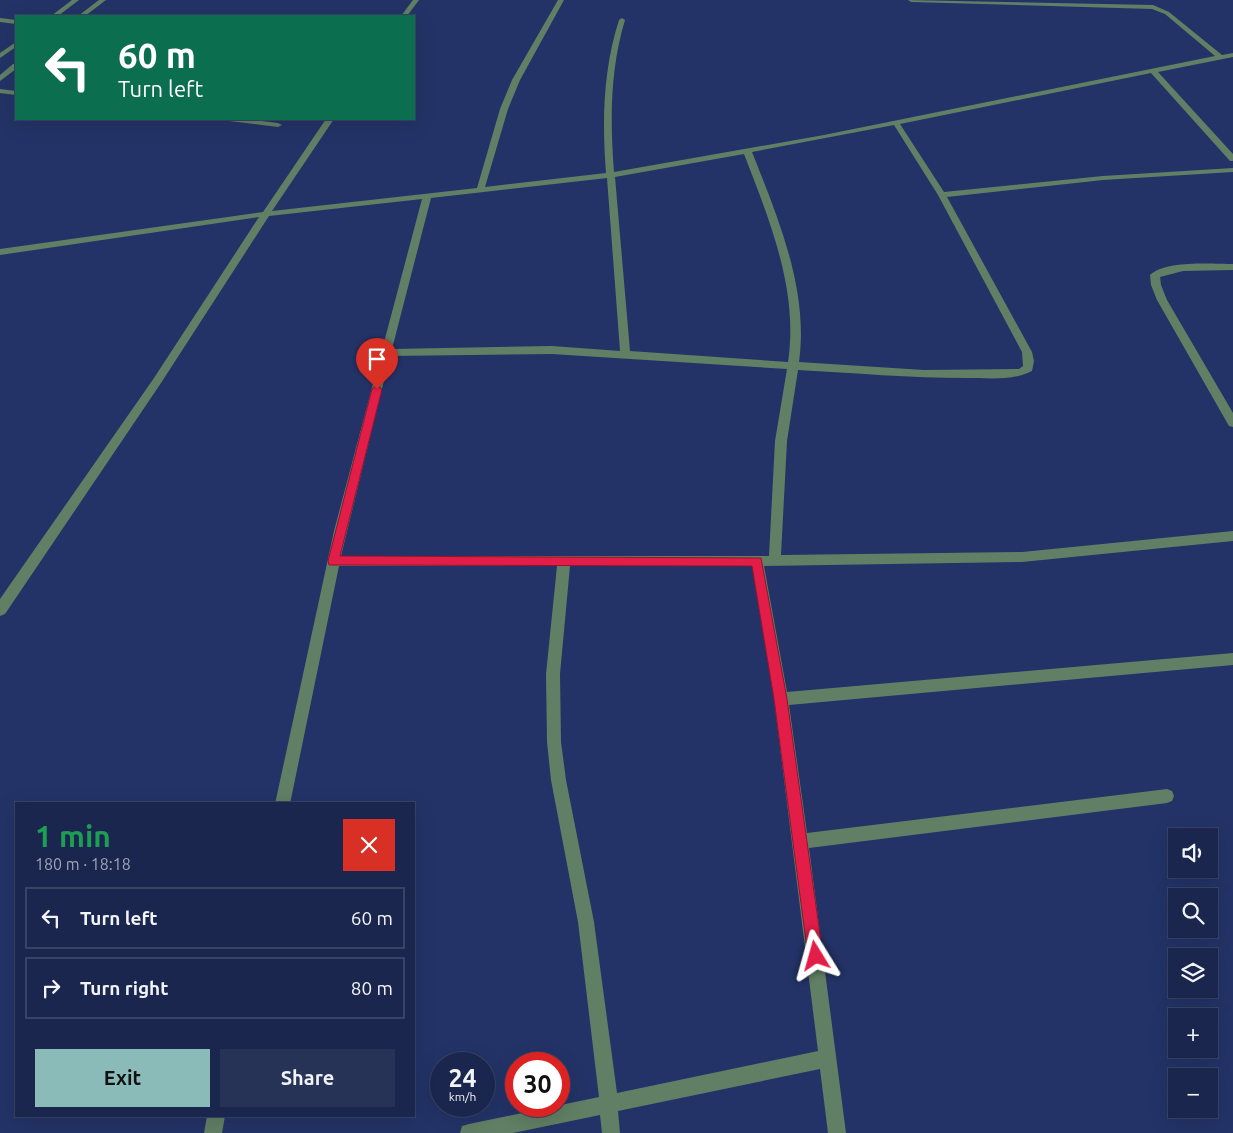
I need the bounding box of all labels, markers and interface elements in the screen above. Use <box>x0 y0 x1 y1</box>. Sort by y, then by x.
icon: left <box>35 35 100 100</box>
text: 60 m <box>118 35 196 75</box>
text: Turn left <box>118 76 203 101</box>
pin <box>356 338 398 389</box>
icon: arrive <box>363 345 391 373</box>
text: 1 min <box>35 819 111 853</box>
button: close <box>343 819 395 871</box>
map controls <box>1168 828 1218 1118</box>
button: sound <box>1168 828 1218 878</box>
text: 180 m · 18:18 <box>35 855 131 873</box>
button: search <box>1168 888 1218 938</box>
icon: left <box>37 904 65 932</box>
text: Turn left <box>80 907 158 929</box>
text: 60 m <box>351 907 393 929</box>
position arrow <box>789 929 841 981</box>
button: layers <box>1168 948 1218 998</box>
icon: right <box>37 974 65 1002</box>
text: Turn right <box>80 977 168 999</box>
text: 80 m <box>351 977 393 999</box>
button: + <box>1168 1008 1218 1058</box>
button: Exit <box>35 1049 210 1107</box>
button: Share <box>220 1049 395 1107</box>
speed limit sign: 30 <box>505 1052 570 1117</box>
text: 24 <box>448 1064 477 1092</box>
button: − <box>1168 1068 1218 1118</box>
text: km/h <box>449 1090 476 1103</box>

